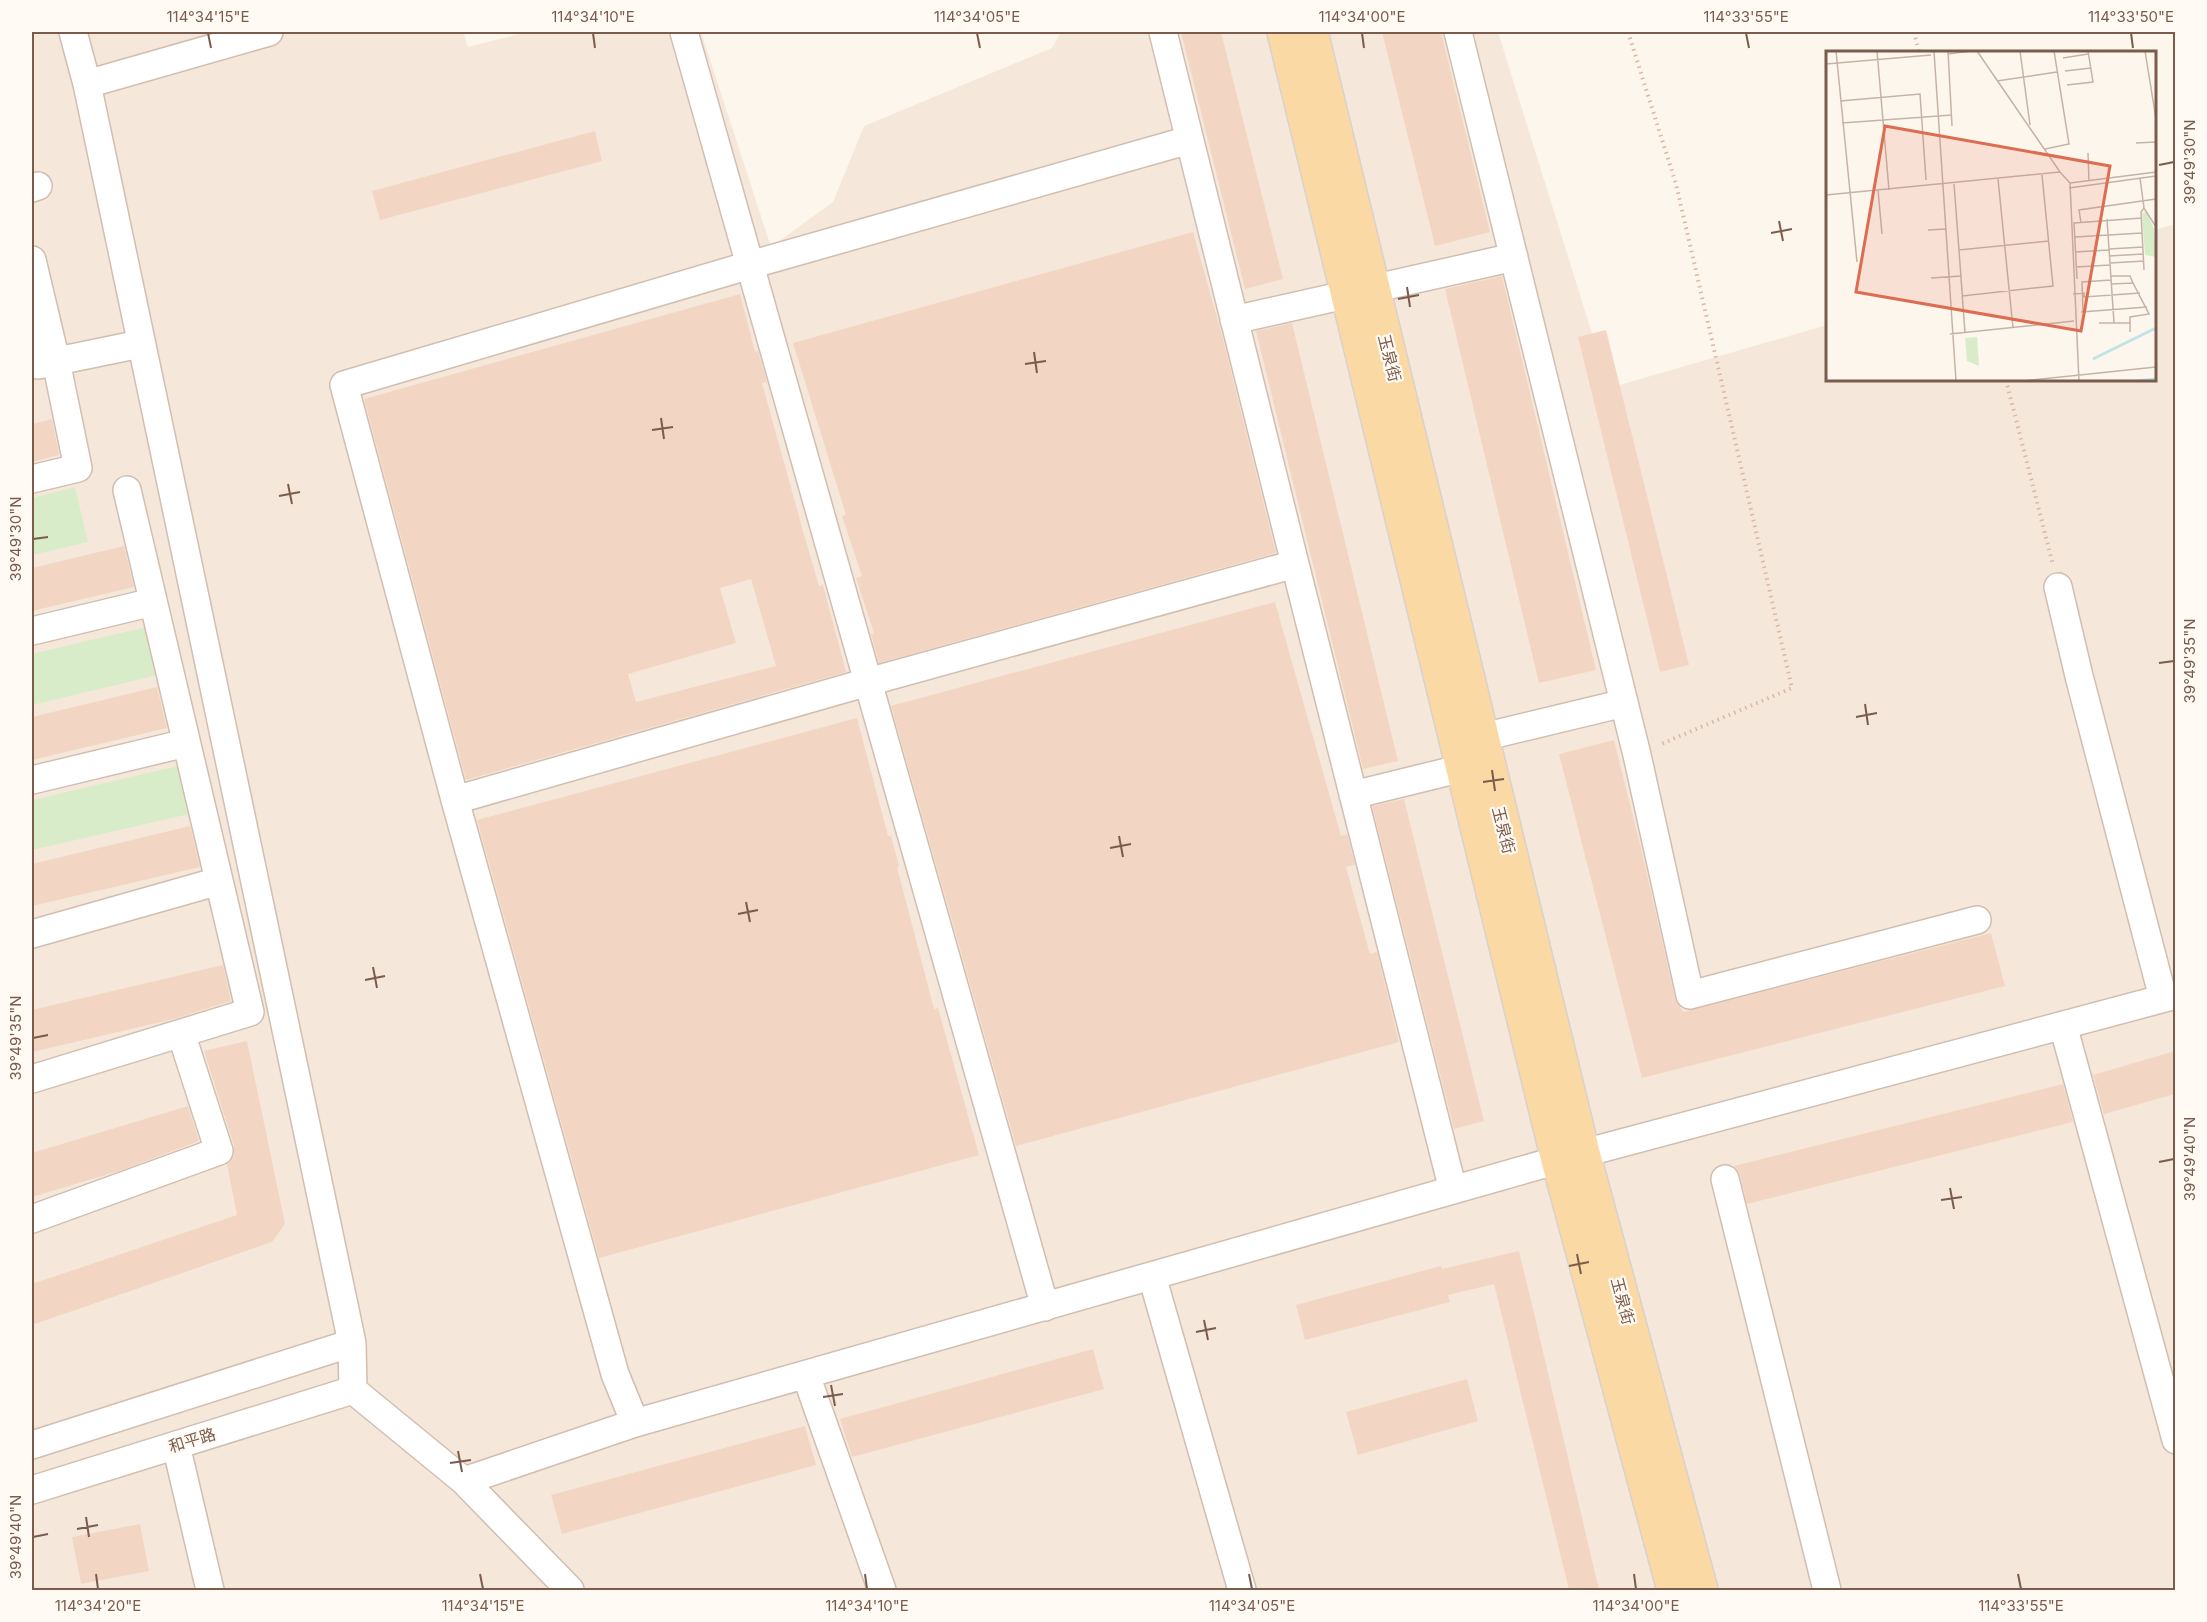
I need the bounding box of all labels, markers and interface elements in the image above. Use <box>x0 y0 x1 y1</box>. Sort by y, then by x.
text: 114°34'15"E <box>166 7 250 26</box>
text: 114°34'10"E <box>551 7 635 26</box>
text: 114°34'05"E <box>934 7 1020 26</box>
text: 114°34'00"E <box>1319 7 1405 26</box>
text: 114°33'55"E <box>1703 7 1789 26</box>
text: 114°33'50"E <box>2088 7 2174 26</box>
inset map <box>1826 51 2156 381</box>
text: 39°49'30"N <box>2180 119 2199 205</box>
street label: 玉泉街 <box>1374 332 1406 384</box>
text: 39°49'30"N <box>6 496 25 582</box>
text: 39°49'35"N <box>2180 619 2199 703</box>
street label: 玉泉街 <box>1488 804 1520 856</box>
text: 39°49'35"N <box>6 996 25 1080</box>
text: 39°49'40"N <box>2180 1117 2199 1201</box>
street label: 玉泉街 <box>1607 1275 1639 1327</box>
street label: 和平路 <box>166 1423 218 1457</box>
text: 39°49'40"N <box>6 1495 25 1579</box>
text: 114°34'20"E <box>55 1596 141 1615</box>
text: 114°34'15"E <box>441 1596 525 1615</box>
text: 114°34'10"E <box>825 1596 909 1615</box>
text: 114°34'05"E <box>1209 1596 1295 1615</box>
text: 114°34'00"E <box>1593 1596 1679 1615</box>
text: 114°33'55"E <box>1978 1596 2064 1615</box>

